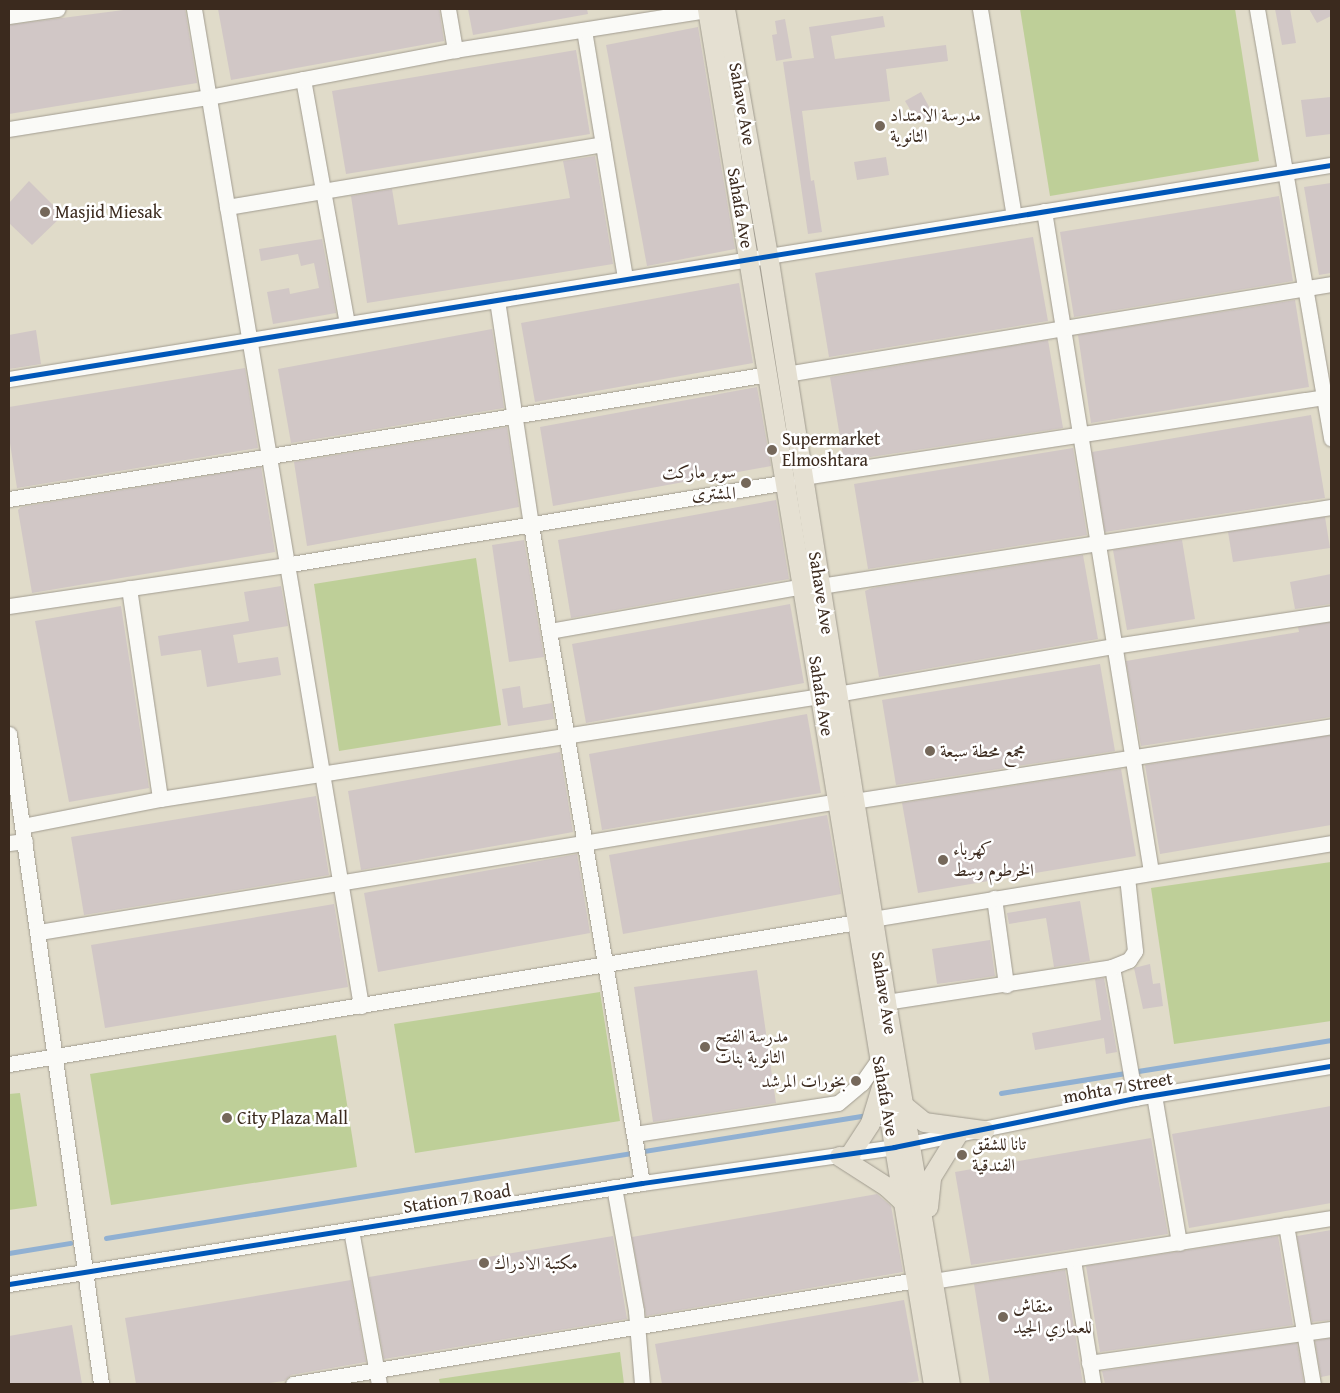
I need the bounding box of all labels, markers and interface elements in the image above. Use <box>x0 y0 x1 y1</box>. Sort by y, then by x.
street label: Sahave Ave <box>724 61 760 147</box>
place label: مدرسة الامتداد الثانوية <box>890 105 981 148</box>
marker: مدرسة الامتداد الثانوية <box>874 120 886 132</box>
street label: Sahafa Ave <box>722 166 758 250</box>
place label: Masjid Miesak <box>55 201 162 223</box>
marker: Masjid Miesak <box>39 206 51 218</box>
place label: Supermarket Elmoshtara <box>782 429 880 472</box>
marker: Supermarket Elmoshtara <box>766 444 778 456</box>
place label: سوبر ماركت المشترى <box>662 462 736 504</box>
marker: سوبر ماركت المشترى <box>740 477 752 489</box>
street label: Sahave Ave <box>804 550 838 636</box>
street label: Sahafa Ave <box>804 654 838 738</box>
place label: مجمع محطة سبعة <box>940 740 1026 762</box>
marker: مجمع محطة سبعة <box>924 745 936 757</box>
place label: كهرباء الخرطوم وسط <box>953 839 1034 882</box>
marker: كهرباء الخرطوم وسط <box>937 854 949 866</box>
street label: Sahave Ave <box>867 950 901 1036</box>
place label: مدرسة الفتح الثانوية بنات <box>715 1026 788 1068</box>
marker: مدرسة الفتح الثانوية بنات <box>699 1041 711 1053</box>
street label: Sahafa Ave <box>867 1054 903 1138</box>
street label: mohta 7 Street <box>1061 1068 1175 1108</box>
place label: بخورات المرشد <box>761 1070 846 1092</box>
marker: بخورات المرشد <box>850 1075 862 1087</box>
place label: City Plaza Mall <box>237 1107 348 1129</box>
marker: City Plaza Mall <box>221 1112 233 1124</box>
place label: تانا للشقق الفندقية <box>972 1134 1026 1176</box>
marker: تانا للشقق الفندقية <box>956 1149 968 1161</box>
street label: Station 7 Road <box>402 1180 512 1218</box>
place label: مكتبة الادراك <box>494 1252 578 1274</box>
marker: مكتبة الادراك <box>478 1257 490 1269</box>
place label: منقاش للعماري الجيد <box>1013 1296 1092 1338</box>
marker: منقاش للعماري الجيد <box>997 1311 1009 1323</box>

